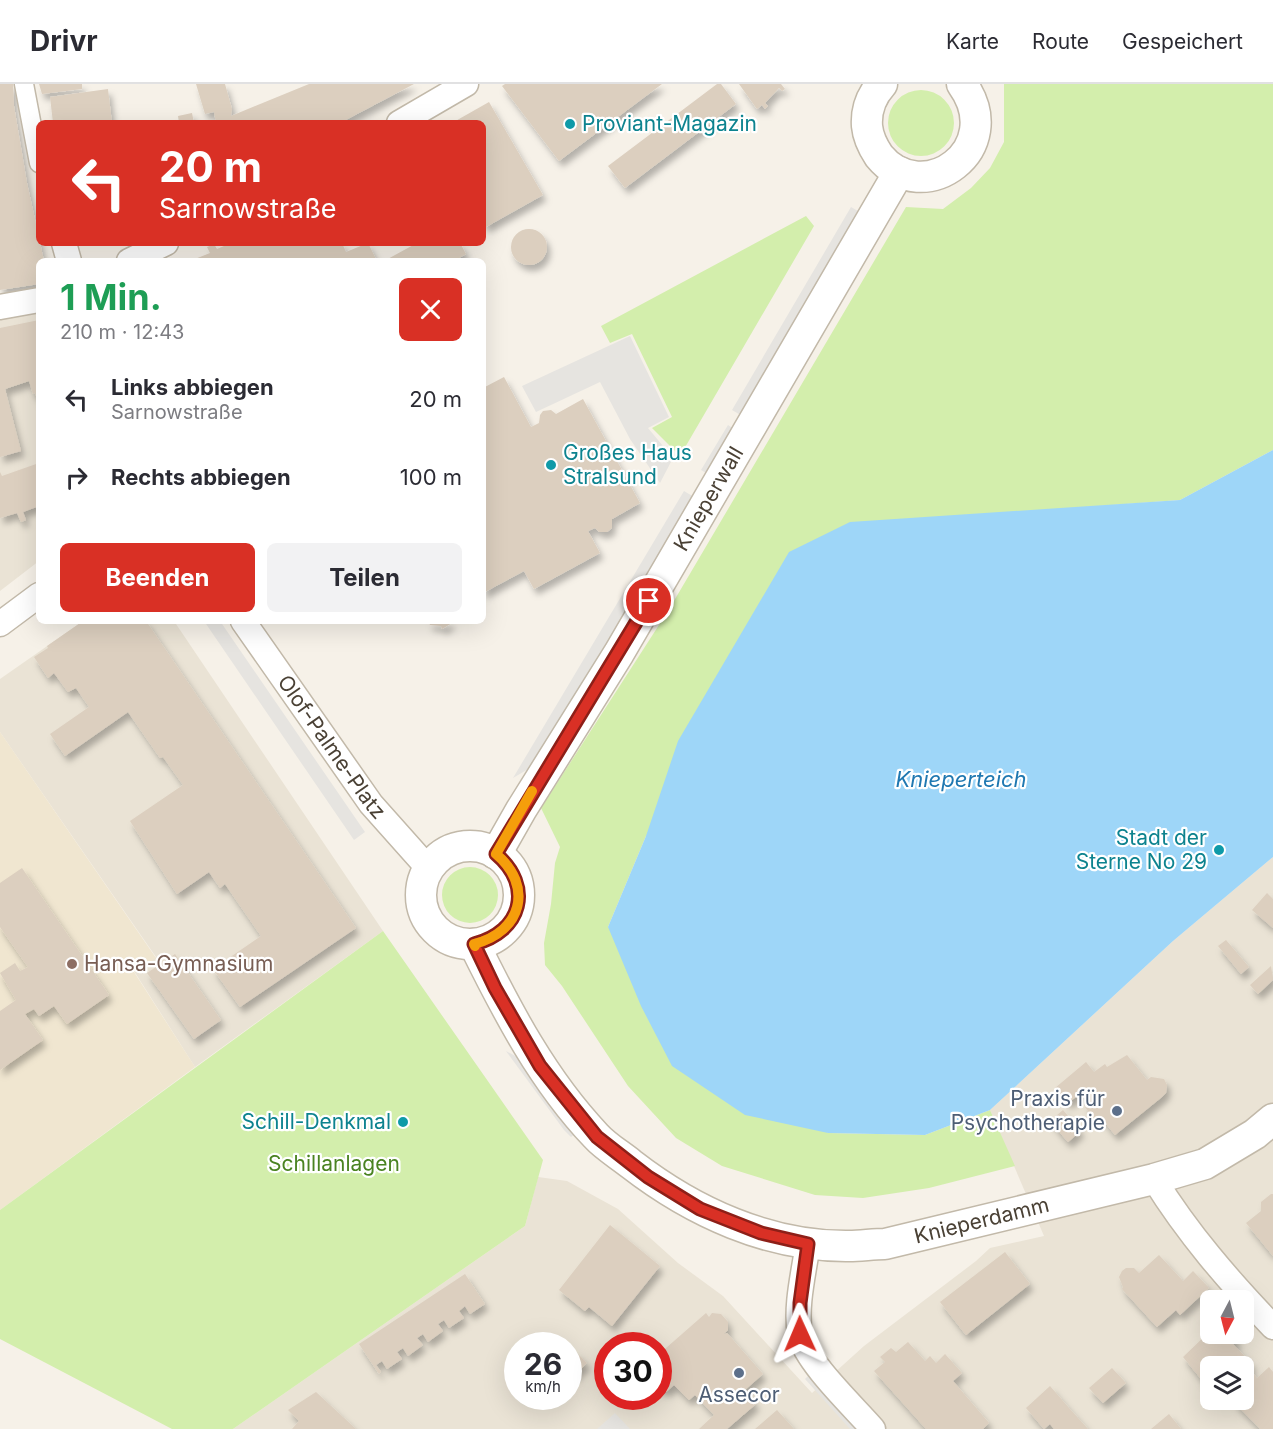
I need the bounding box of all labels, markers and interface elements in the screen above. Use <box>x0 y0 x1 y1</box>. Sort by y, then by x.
text: Drivr <box>30 24 98 58</box>
text: Karte <box>946 29 999 54</box>
text: Route <box>1032 29 1089 54</box>
text: Gespeichert <box>1122 29 1243 54</box>
place label: Proviant-Magazin <box>582 111 757 136</box>
marker: Proviant-Magazin <box>563 117 577 131</box>
text: 20 m <box>159 141 262 192</box>
icon: left <box>60 144 138 222</box>
text: Sarnowstraße <box>159 192 337 225</box>
text: 1 Min. <box>60 275 162 319</box>
button: close <box>399 278 462 341</box>
text: 210 m · 12:43 <box>60 320 184 344</box>
text: Links abbiegen <box>111 374 274 400</box>
icon: left <box>60 383 93 416</box>
text: 20 m <box>409 386 462 412</box>
text: Sarnowstraße <box>111 400 243 424</box>
place label: Großes Haus Stralsund <box>563 440 692 489</box>
street label: Knieperwall <box>668 442 748 555</box>
marker: Großes Haus Stralsund <box>544 458 558 472</box>
icon: right <box>60 461 93 494</box>
text: Rechts abbiegen <box>111 464 291 490</box>
text: 100 m <box>400 464 462 490</box>
button: Beenden <box>60 543 255 612</box>
button: Teilen <box>267 543 462 612</box>
pin <box>623 575 674 626</box>
icon: arrive <box>632 584 665 617</box>
street label: Olof-Palme-Platz <box>273 670 391 824</box>
water label: Knieperteich <box>895 766 1027 792</box>
place label: Stadt der Sterne No 29 <box>1076 825 1207 874</box>
marker: Stadt der Sterne No 29 <box>1212 843 1226 857</box>
place label: Hansa-Gymnasium <box>84 951 273 976</box>
marker: Hansa-Gymnasium <box>65 957 79 971</box>
place label: Praxis für Psychotherapie <box>951 1086 1105 1135</box>
marker: Praxis für Psychotherapie <box>1110 1104 1124 1118</box>
place label: Schill-Denkmal <box>242 1109 391 1134</box>
marker: Schill-Denkmal <box>396 1115 410 1129</box>
park label: Schillanlagen <box>268 1151 400 1176</box>
street label: Knieperdamm <box>912 1192 1052 1249</box>
north arrow <box>1200 1290 1254 1344</box>
map controls <box>1200 1290 1254 1410</box>
position arrow <box>768 1302 832 1366</box>
speed limit sign: 30 <box>594 1332 672 1410</box>
text: 26 <box>524 1346 562 1382</box>
button: layers <box>1200 1356 1254 1410</box>
marker: Assecor <box>732 1366 746 1380</box>
text: km/h <box>525 1377 561 1396</box>
place label: Assecor <box>698 1382 780 1407</box>

